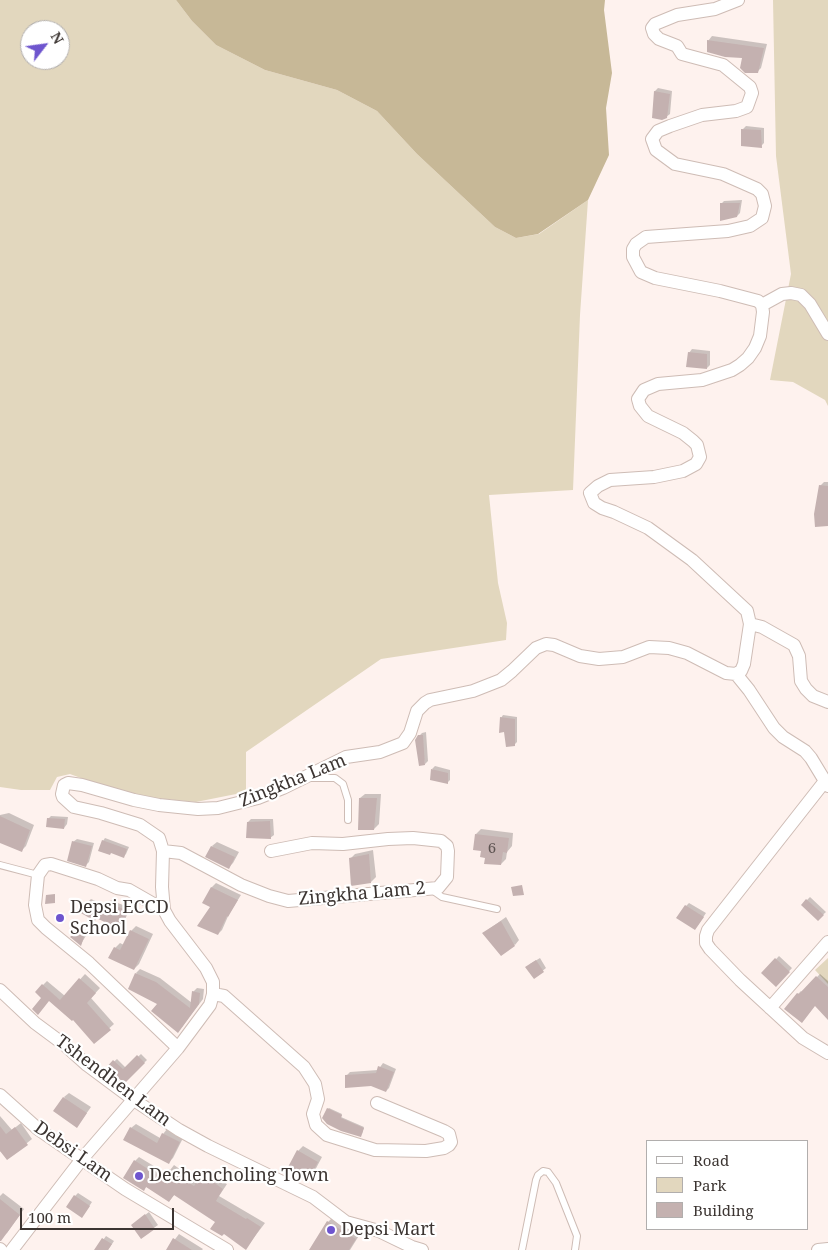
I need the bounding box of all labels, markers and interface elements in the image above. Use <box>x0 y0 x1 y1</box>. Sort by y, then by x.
north arrow <box>20 20 70 70</box>
text: N <box>47 28 69 47</box>
street label: Zingkha Lam <box>237 750 349 812</box>
house number: 6 <box>488 840 496 858</box>
street label: Zingkha Lam 2 <box>298 878 426 910</box>
place label: Depsi ECCD School <box>70 897 169 940</box>
marker: Depsi ECCD School <box>54 912 66 924</box>
street label: Tshendhen Lam <box>51 1031 175 1131</box>
street label: Debsi Lam <box>30 1117 116 1187</box>
legend <box>646 1140 808 1230</box>
text: Road <box>693 1150 729 1170</box>
place label: Dechencholing Town <box>149 1165 329 1187</box>
marker: Dechencholing Town <box>133 1170 145 1182</box>
text: Park <box>693 1175 726 1195</box>
scale bar <box>22 1198 176 1230</box>
text: Building <box>693 1200 754 1220</box>
text: 100 m <box>28 1207 71 1227</box>
place label: Depsi Mart <box>341 1219 435 1241</box>
marker: Depsi Mart <box>325 1224 337 1236</box>

